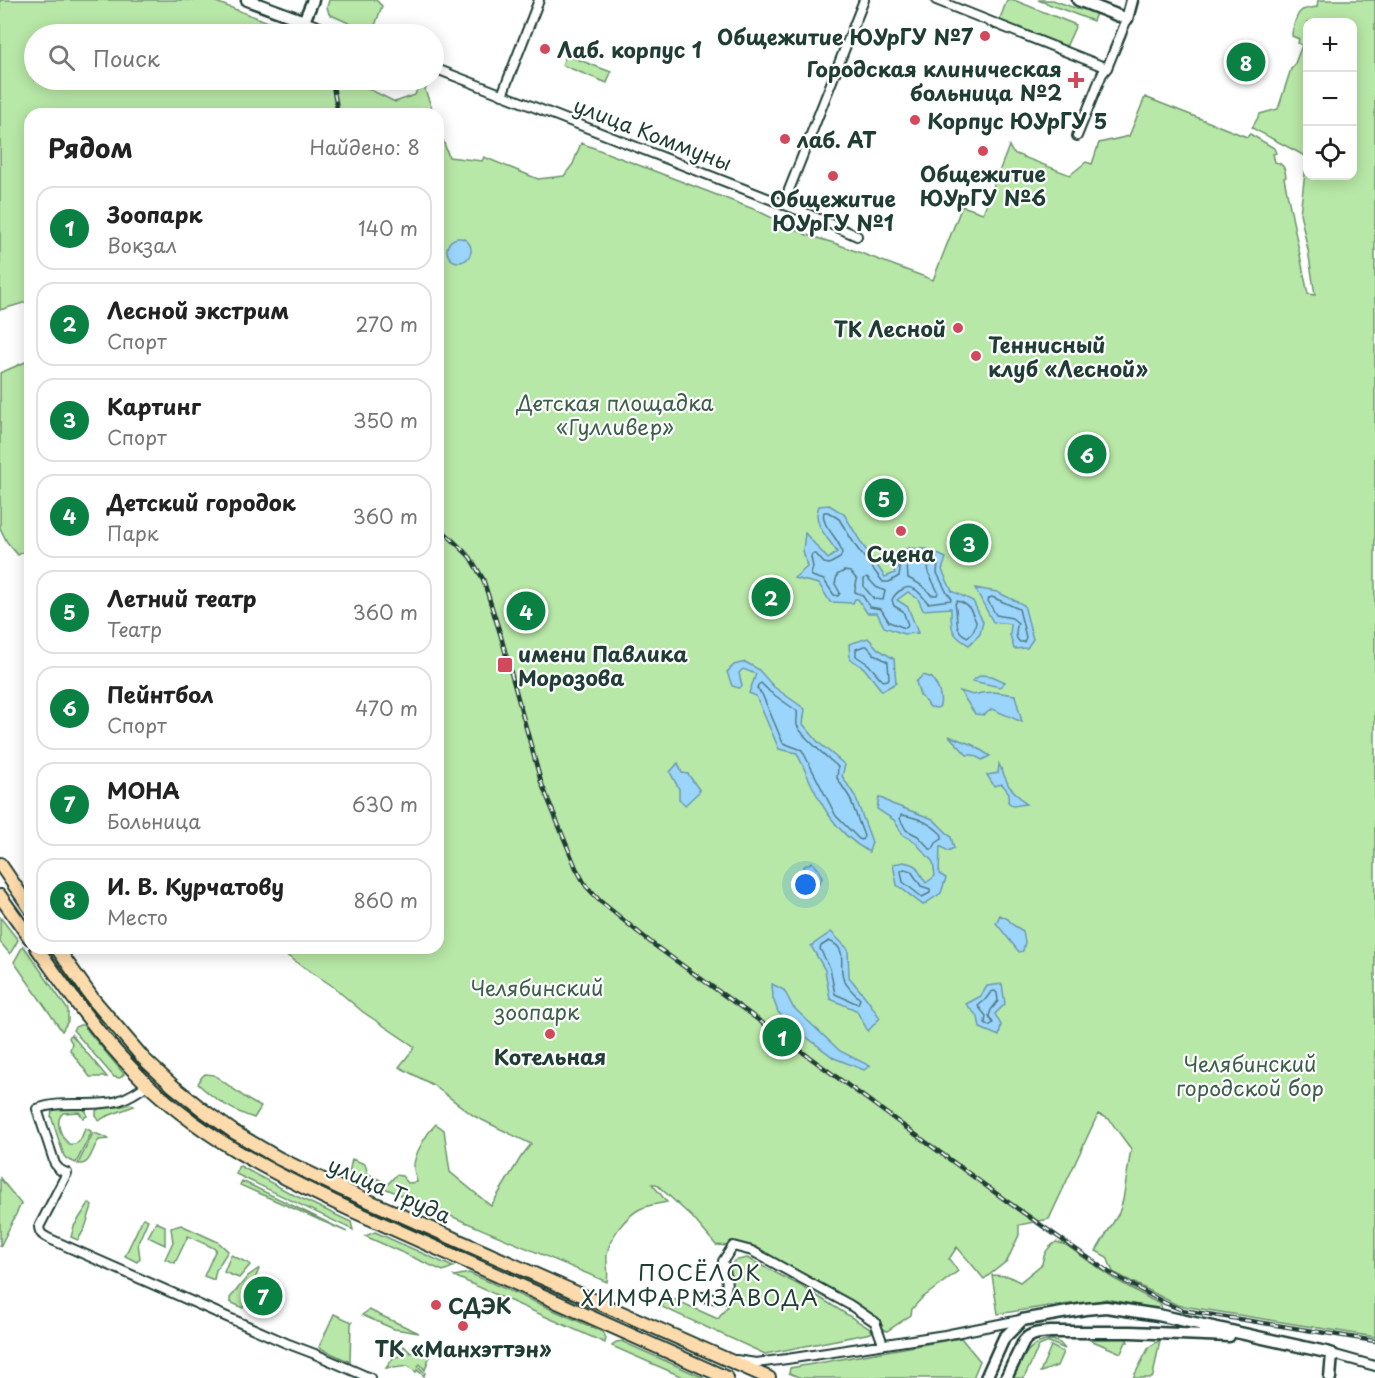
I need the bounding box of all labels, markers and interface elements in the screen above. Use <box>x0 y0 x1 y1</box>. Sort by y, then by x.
map controls <box>1303 18 1357 180</box>
button: + <box>1303 18 1357 72</box>
place label: Общежитие ЮУрГУ №7 <box>717 20 974 52</box>
search box <box>24 24 444 90</box>
marker: Общежитие ЮУрГУ №7 <box>978 29 992 43</box>
place label: Лаб. корпус 1 <box>557 33 702 65</box>
pin: 8 <box>1226 40 1266 84</box>
icon: search <box>45 41 78 74</box>
text: Поиск <box>93 41 160 74</box>
marker: Лаб. корпус 1 <box>538 42 552 56</box>
place label: Городская клиническая больница №2 <box>806 52 1062 108</box>
marker: Городская клиническая больница №2 <box>1067 71 1085 89</box>
button: − <box>1303 72 1357 126</box>
street label: улица Коммуны <box>569 88 737 178</box>
place label: Корпус ЮУрГУ 5 <box>927 104 1107 136</box>
marker: Корпус ЮУрГУ 5 <box>908 113 922 127</box>
place label: лаб. АТ <box>796 123 877 155</box>
button: locate <box>1303 126 1357 180</box>
text: Рядом <box>48 128 133 167</box>
text: Найдено: 8 <box>310 132 420 162</box>
marker: лаб. АТ <box>778 132 792 146</box>
marker: Общежитие ЮУрГУ №6 <box>976 144 990 158</box>
place label: Общежитие ЮУрГУ №6 <box>920 157 1046 213</box>
marker: Общежитие ЮУрГУ №1 <box>826 169 840 183</box>
place label: Общежитие ЮУрГУ №1 <box>770 182 896 238</box>
text: Зоопарк <box>107 197 202 230</box>
text: 1 <box>65 213 74 243</box>
text: 140 m <box>358 213 418 243</box>
text: Вокзал <box>107 230 177 260</box>
text: Лесной экстрим <box>107 293 289 326</box>
text: 2 <box>62 309 77 339</box>
text: 270 m <box>355 309 418 339</box>
place label: ТК Лесной <box>834 312 946 344</box>
marker: ТК Лесной <box>951 321 965 335</box>
text: Спорт <box>107 326 167 356</box>
place label: Теннисный клуб «Лесной» <box>988 328 1148 384</box>
marker: Теннисный клуб «Лесной» <box>969 349 983 363</box>
park label: Детская площадка «Гулливер» <box>516 386 713 442</box>
text: Картинг <box>107 389 201 422</box>
text: 3 <box>63 405 76 435</box>
text: 350 m <box>353 405 418 435</box>
text: Спорт <box>107 422 167 452</box>
pin: 6 <box>1068 432 1106 476</box>
pin: 5 <box>864 476 904 520</box>
text: Детский городок <box>107 485 296 518</box>
text: 4 <box>63 501 76 531</box>
text: 360 m <box>352 501 418 531</box>
text: Парк <box>107 518 159 548</box>
pin: 3 <box>950 520 988 566</box>
marker: Сцена <box>894 524 908 538</box>
place label: Сцена <box>867 537 935 569</box>
pin: 2 <box>752 574 790 620</box>
text: Летний театр <box>107 581 257 614</box>
pin: 4 <box>506 588 546 634</box>
text: 5 <box>63 597 76 627</box>
text: 360 m <box>352 597 418 627</box>
text: Театр <box>107 614 162 644</box>
place label: имени Павлика Морозова <box>518 637 688 693</box>
marker: имени Павлика Морозова <box>496 656 514 674</box>
text: Пейнтбол <box>107 677 214 710</box>
text: 6 <box>62 693 77 723</box>
text: 470 m <box>355 693 418 723</box>
text: Спорт <box>107 710 167 740</box>
text: МОНА <box>107 773 180 806</box>
text: 7 <box>64 789 75 819</box>
text: 630 m <box>352 789 418 819</box>
text: Больница <box>107 806 201 836</box>
text: И. В. Курчатову <box>107 869 284 902</box>
your location <box>791 870 820 899</box>
text: 8 <box>63 885 76 915</box>
text: 860 m <box>353 885 418 915</box>
text: Место <box>107 902 168 932</box>
park label: Челябинский зоопарк <box>471 971 603 1027</box>
pin: 1 <box>762 1014 802 1060</box>
marker: Котельная <box>543 1027 557 1041</box>
place label: Котельная <box>494 1040 606 1072</box>
park label: Челябинский городской бор <box>1176 1047 1324 1103</box>
street label: улица Труда <box>323 1148 457 1230</box>
district label: ПОСЁЛОК ХИМФАРМЗАВОДА <box>581 1255 819 1313</box>
pin: 7 <box>244 1274 282 1318</box>
place label: СДЭК <box>448 1289 512 1321</box>
marker: СДЭК <box>429 1298 443 1312</box>
marker: ТК «Манхэттэн» <box>456 1319 470 1333</box>
place label: ТК «Манхэттэн» <box>375 1332 552 1364</box>

